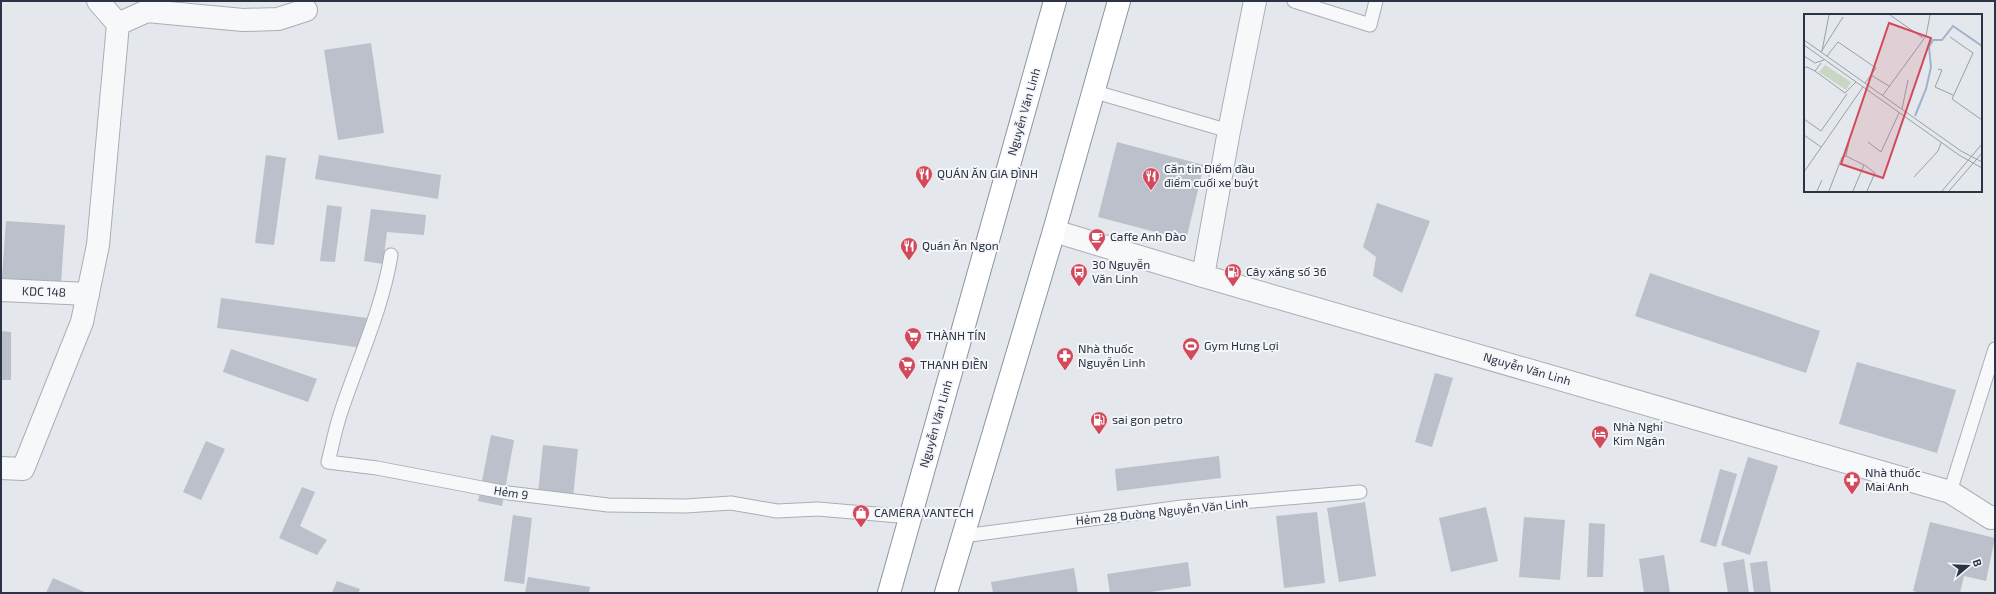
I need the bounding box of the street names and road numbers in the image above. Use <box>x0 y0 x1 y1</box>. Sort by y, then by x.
street label: Nguyễn Văn Linh <box>1004 66 1042 157</box>
street label: KDC 148 <box>22 283 66 299</box>
street label: Nguyễn Văn Linh <box>1482 349 1573 387</box>
street label: Nguyễn Văn Linh <box>916 378 954 469</box>
street label: Hẻm 9 <box>493 482 529 502</box>
street label: Hẻm 28 Đường Nguyễn Văn Linh <box>1075 495 1249 527</box>

